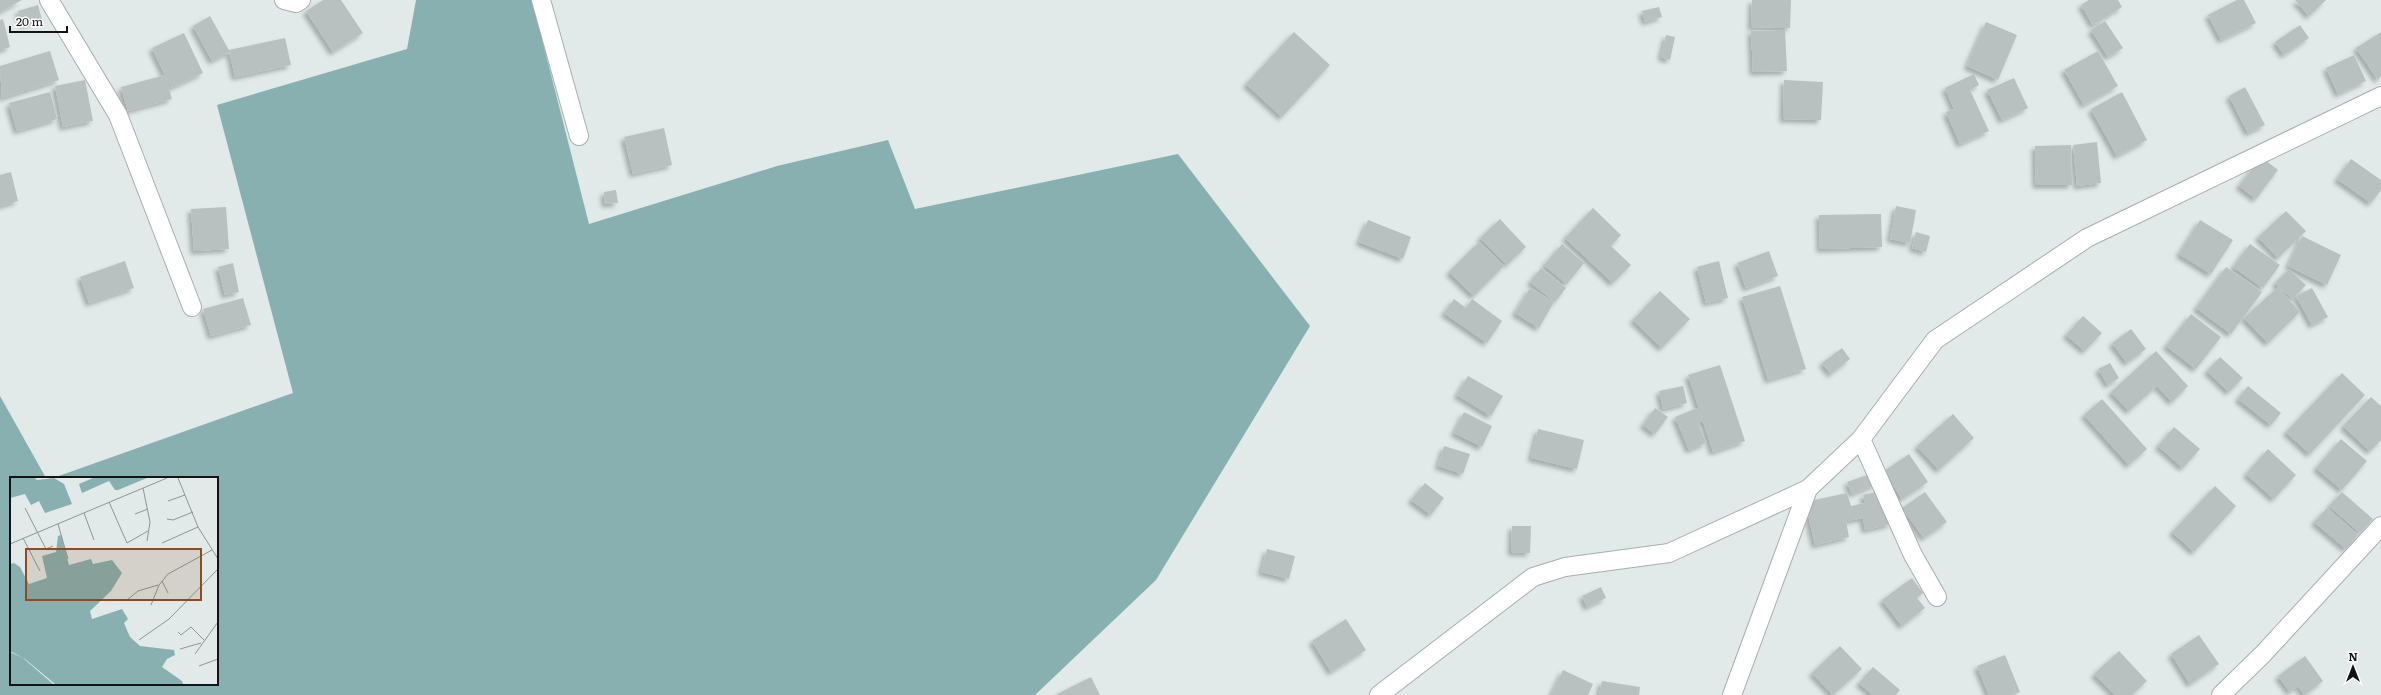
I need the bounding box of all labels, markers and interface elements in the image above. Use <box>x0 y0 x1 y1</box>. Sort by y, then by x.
scale bar <box>10 8 67 34</box>
text: 20 m <box>16 12 43 30</box>
inset map <box>10 477 218 685</box>
north arrow <box>2333 647 2373 687</box>
text: N <box>2348 648 2358 664</box>

